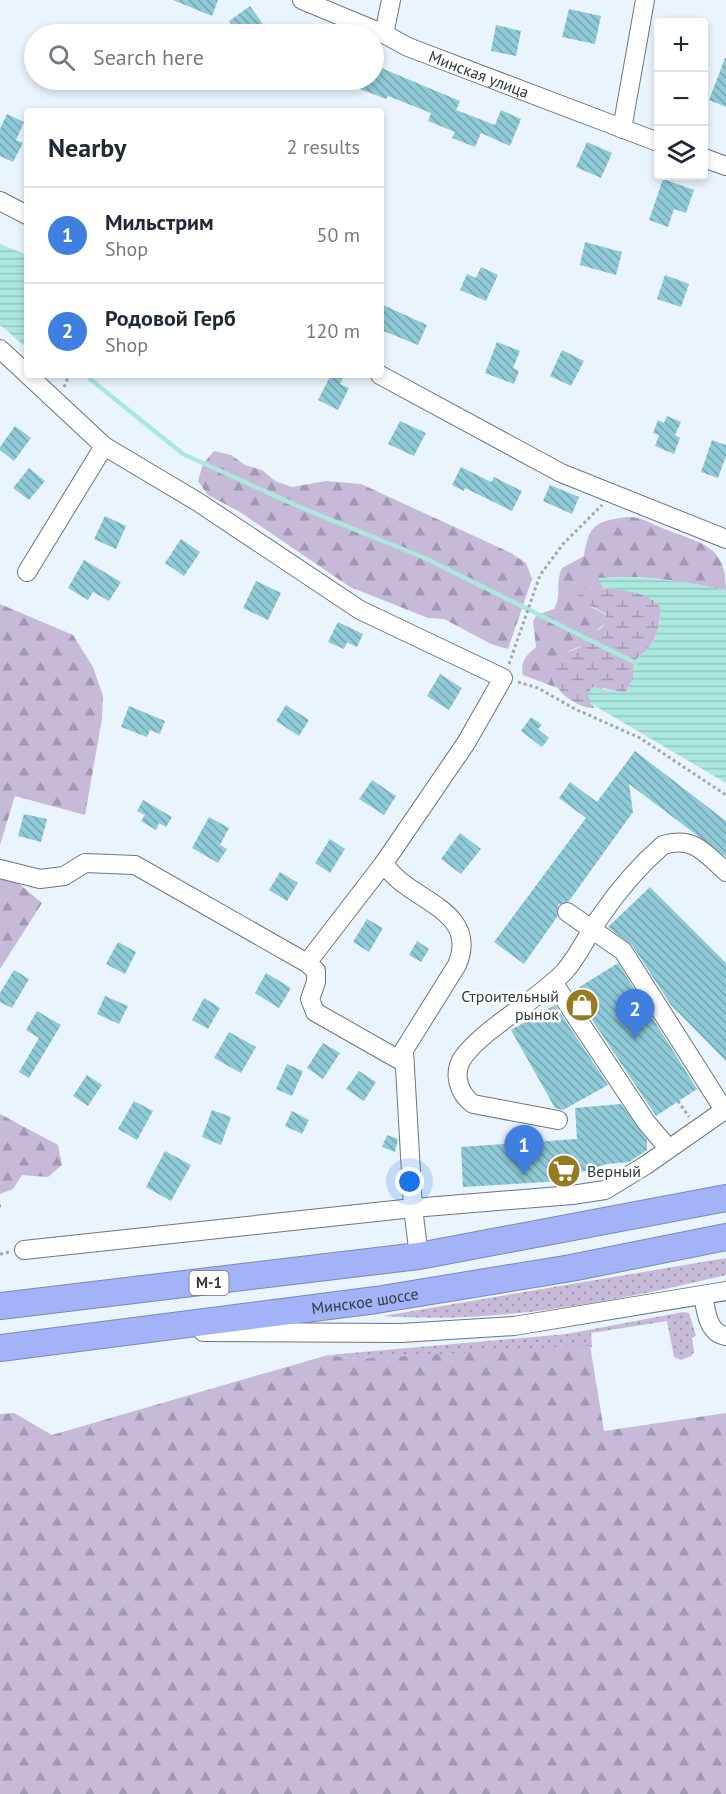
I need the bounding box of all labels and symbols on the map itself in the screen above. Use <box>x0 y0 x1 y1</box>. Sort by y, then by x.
street label: Минская улица <box>426 46 532 102</box>
place label: Строительный рынок <box>461 986 559 1024</box>
shop icon: Строительный рынок <box>564 987 600 1023</box>
pin: 2 <box>616 990 654 1039</box>
pin: 1 <box>504 1126 544 1175</box>
supermarket icon: Верный <box>546 1153 582 1189</box>
place label: Верный <box>587 1161 641 1181</box>
your location <box>395 1167 424 1196</box>
road number: М-1 <box>190 1271 228 1295</box>
street label: Минское шоссе <box>310 1283 420 1318</box>

